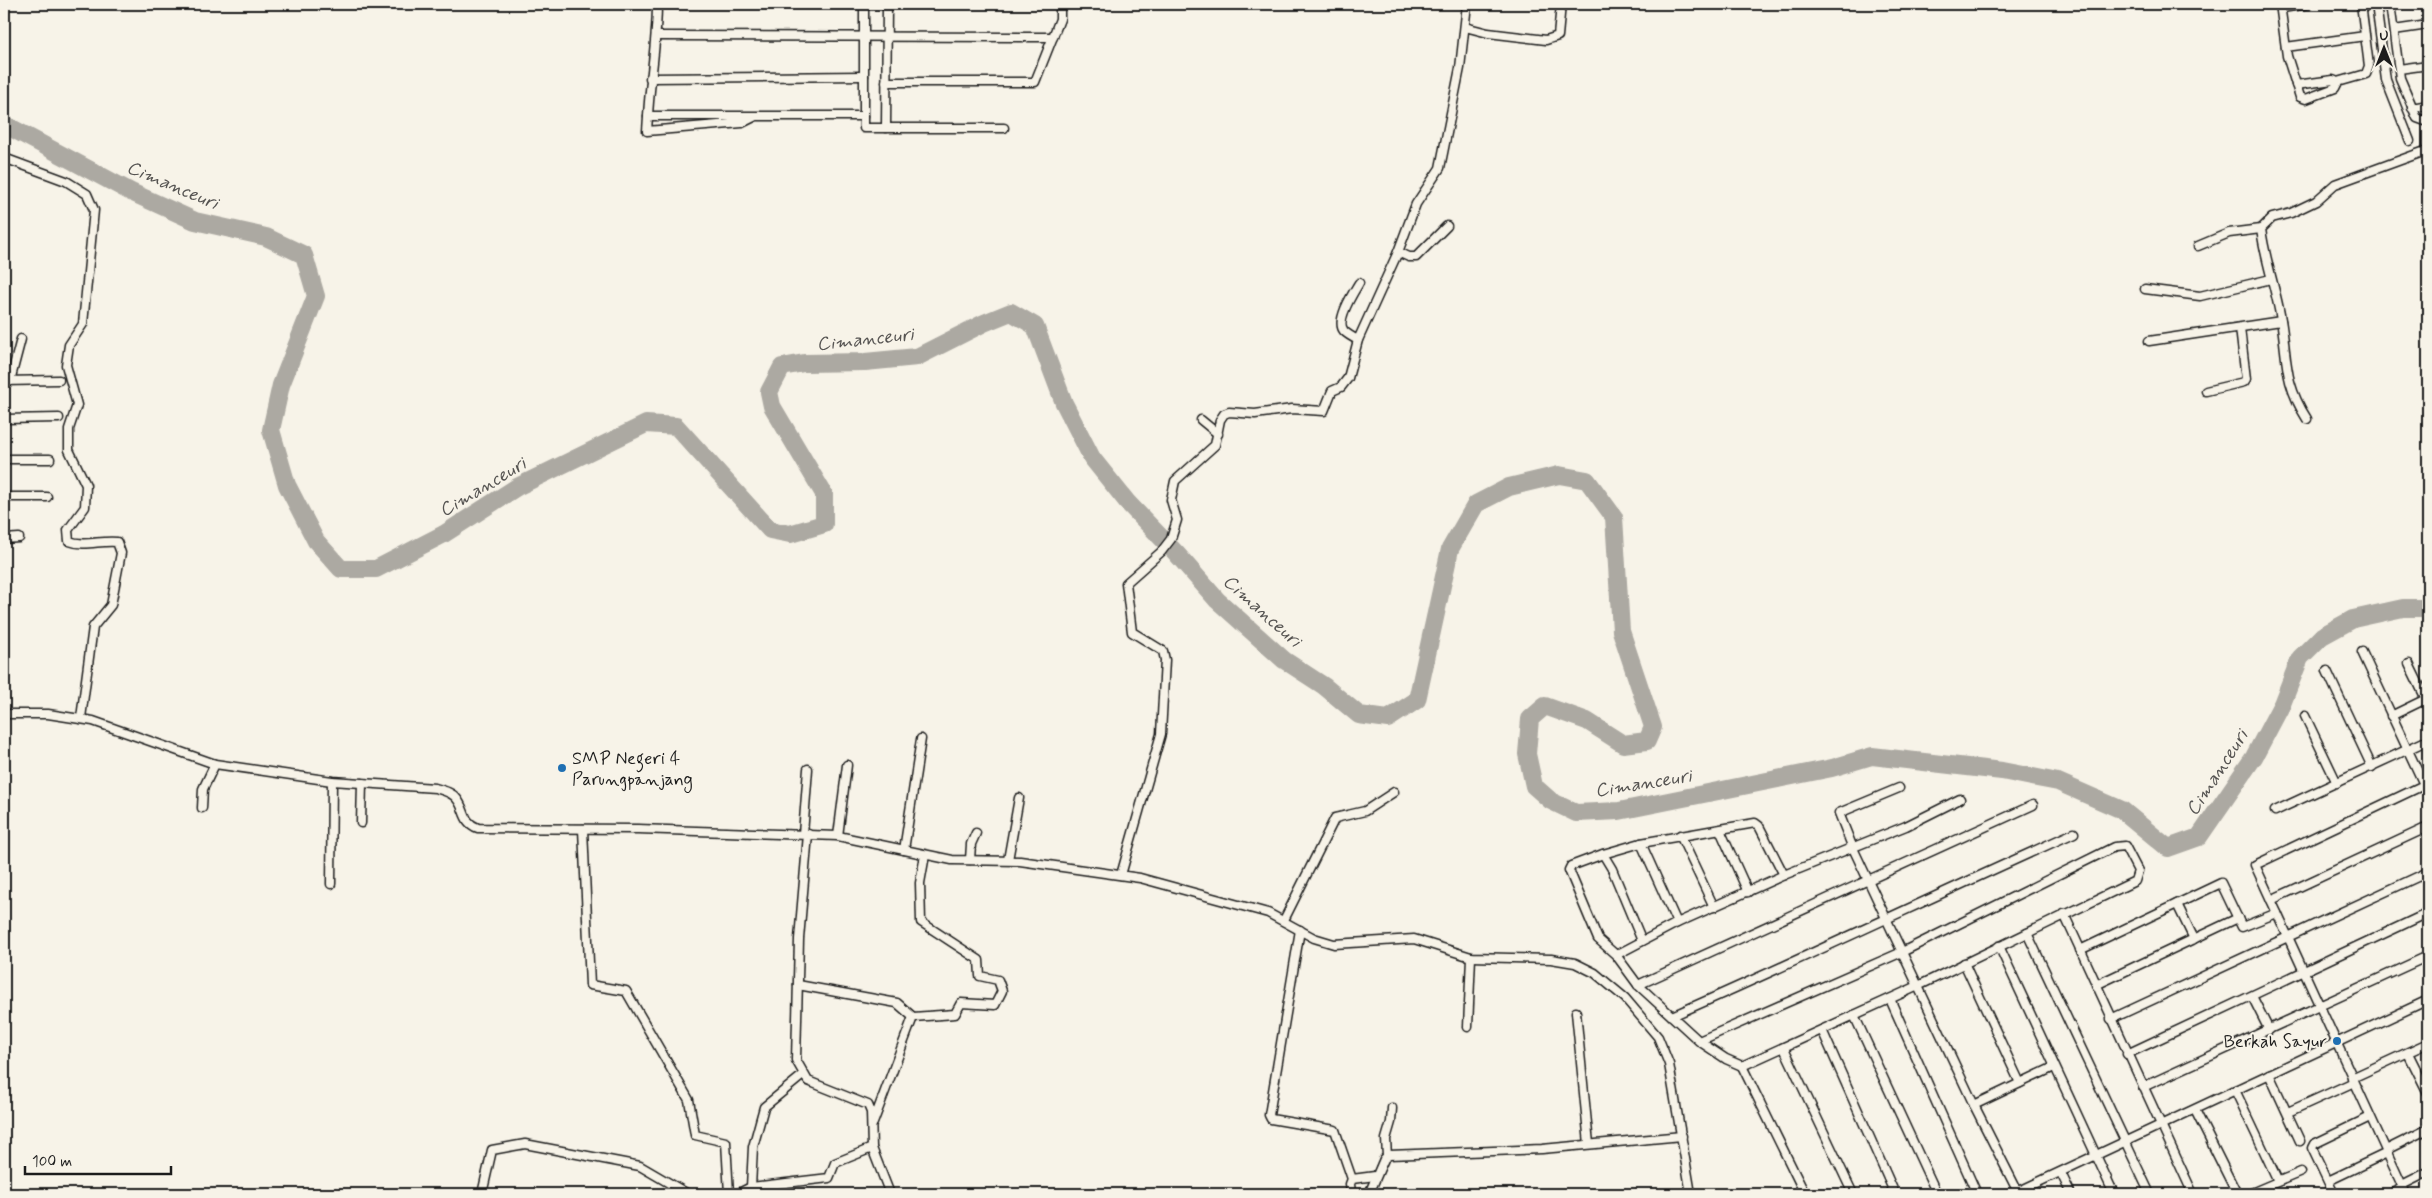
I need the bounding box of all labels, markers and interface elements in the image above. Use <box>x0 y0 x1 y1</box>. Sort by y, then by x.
north arrow <box>2360 22 2410 72</box>
text: U <box>2379 27 2389 45</box>
water label: Cimanceuri <box>123 155 224 217</box>
water label: Cimanceuri <box>815 322 917 357</box>
water label: Cimanceuri <box>435 451 532 523</box>
water label: Cimanceuri <box>1217 569 1308 654</box>
water label: Cimanceuri <box>2180 724 2255 821</box>
place label: SMP Negeri 4 Parungpanjang <box>572 747 693 793</box>
marker: SMP Negeri 4 Parungpanjang <box>556 762 568 774</box>
water label: Cimanceuri <box>1593 763 1695 803</box>
place label: Berkah Sayur <box>2223 1030 2327 1054</box>
marker: Berkah Sayur <box>2331 1035 2343 1047</box>
scale bar <box>25 1143 171 1175</box>
text: 100 m <box>32 1152 72 1172</box>

